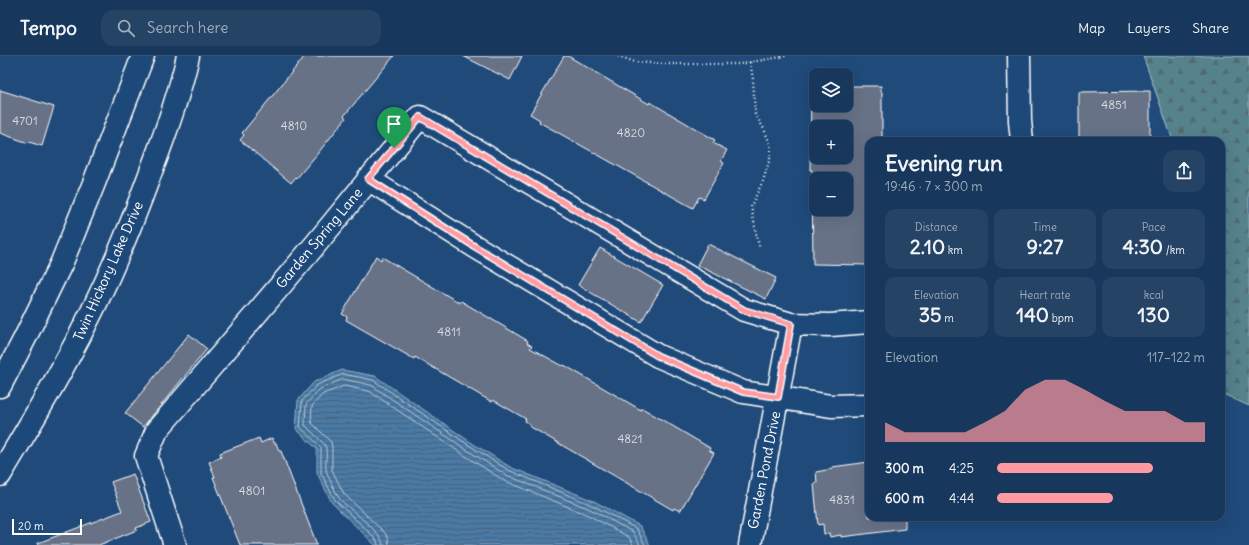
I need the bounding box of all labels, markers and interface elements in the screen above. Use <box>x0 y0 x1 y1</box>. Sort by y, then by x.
search box <box>101 10 381 46</box>
text: Tempo <box>20 16 77 40</box>
icon: search <box>115 17 137 39</box>
text: Search here <box>147 18 228 37</box>
text: Map <box>1078 19 1105 37</box>
text: Layers <box>1127 19 1170 37</box>
text: Share <box>1192 19 1229 37</box>
map controls <box>809 68 853 216</box>
button: layers <box>809 68 853 112</box>
house number: 4851 <box>1101 97 1127 112</box>
pin <box>377 107 411 148</box>
house number: 4701 <box>12 113 38 128</box>
icon: arrive <box>383 113 405 135</box>
house number: 4810 <box>281 118 307 133</box>
button: + <box>809 120 853 164</box>
house number: 4820 <box>617 125 645 140</box>
text: Evening run <box>885 149 1003 177</box>
button: share <box>1163 150 1205 192</box>
button: − <box>809 172 853 216</box>
text: 19:46 · 7 × 300 m <box>885 178 983 195</box>
street label: Garden Spring Lane <box>272 184 366 292</box>
street label: Twin Hickory Lake Drive <box>69 198 147 344</box>
text: Distance <box>915 220 958 234</box>
text: Time <box>1033 220 1057 234</box>
text: Pace <box>1142 220 1166 234</box>
text: 2.10 <box>910 234 945 259</box>
text: 9:27 <box>1027 234 1063 259</box>
text: 4:30 <box>1122 234 1163 259</box>
text: km <box>945 243 963 257</box>
text: /km <box>1163 243 1185 257</box>
text: Elevation <box>914 288 959 302</box>
text: Heart rate <box>1019 288 1071 302</box>
text: kcal <box>1144 288 1164 302</box>
text: 35 <box>919 302 942 327</box>
text: 140 <box>1016 302 1049 327</box>
text: 130 <box>1137 302 1170 327</box>
text: m <box>942 311 954 325</box>
text: bpm <box>1049 311 1074 325</box>
house number: 4811 <box>437 324 461 339</box>
text: Elevation <box>885 349 938 366</box>
text: 117–122 m <box>1147 349 1205 366</box>
street label: Garden Pond Drive <box>744 410 784 530</box>
house number: 4821 <box>617 431 643 446</box>
text: 300 m <box>885 460 924 477</box>
text: 4:25 <box>949 460 974 477</box>
house number: 4801 <box>239 483 265 498</box>
text: 600 m <box>885 490 924 507</box>
text: 4:44 <box>949 490 974 507</box>
house number: 4831 <box>829 492 855 507</box>
scale bar <box>12 517 82 536</box>
text: 20 m <box>18 519 44 533</box>

